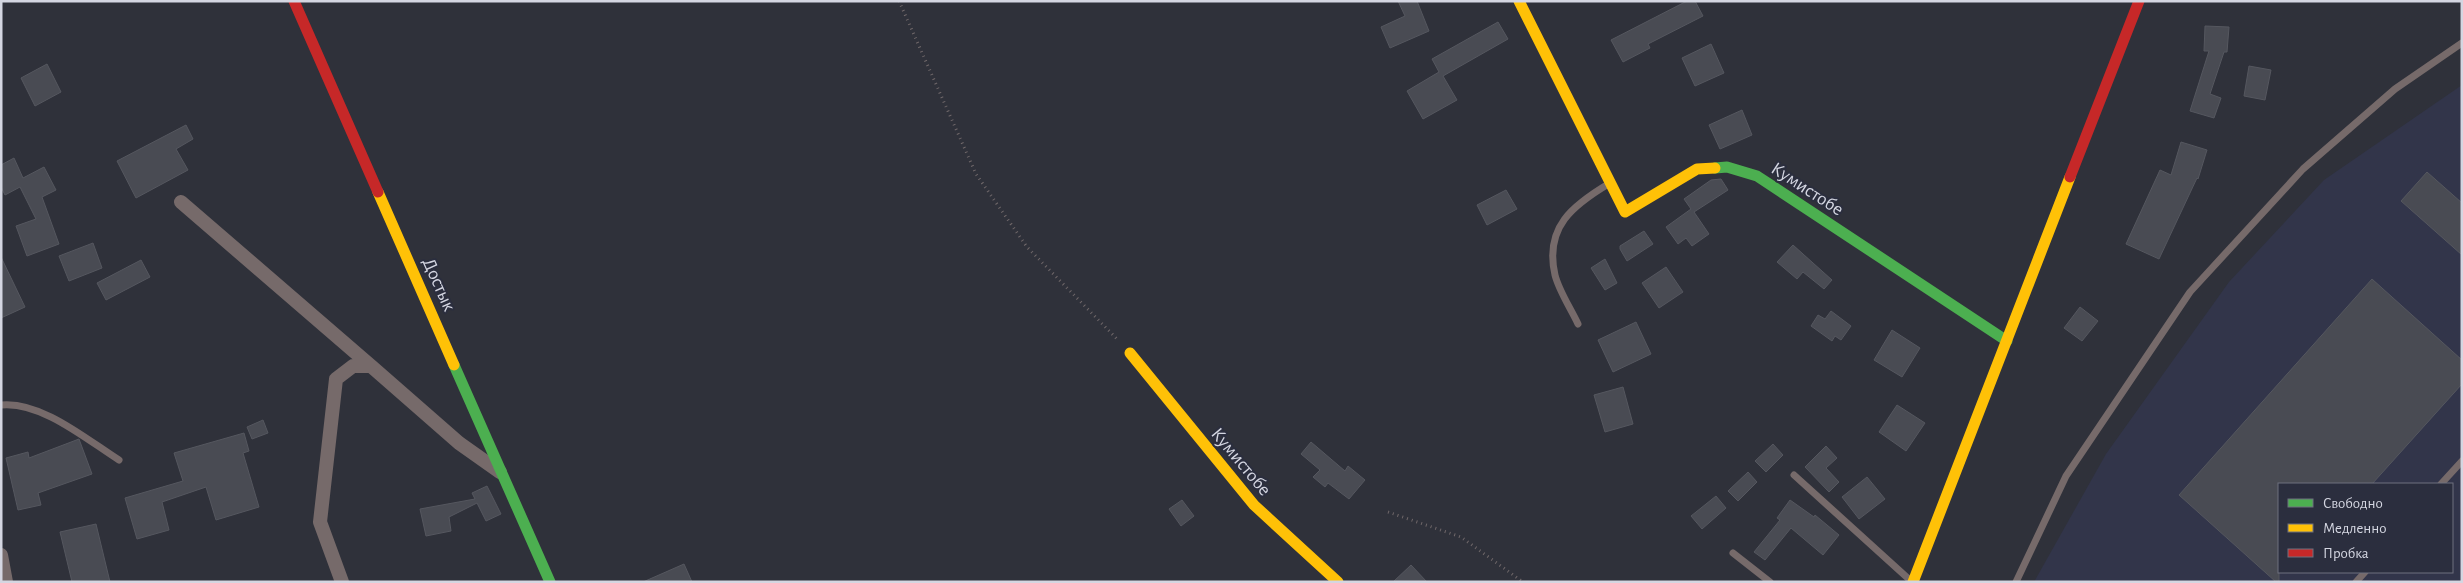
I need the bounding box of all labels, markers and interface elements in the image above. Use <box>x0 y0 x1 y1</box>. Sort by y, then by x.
street label: Кумистобе <box>1768 159 1847 220</box>
street label: Достык <box>419 255 459 314</box>
street label: Кумистобе <box>1207 424 1274 499</box>
legend <box>2278 483 2453 573</box>
text: Свободно <box>2323 496 2383 511</box>
text: Медленно <box>2323 521 2387 536</box>
text: Пробка <box>2323 546 2369 561</box>

